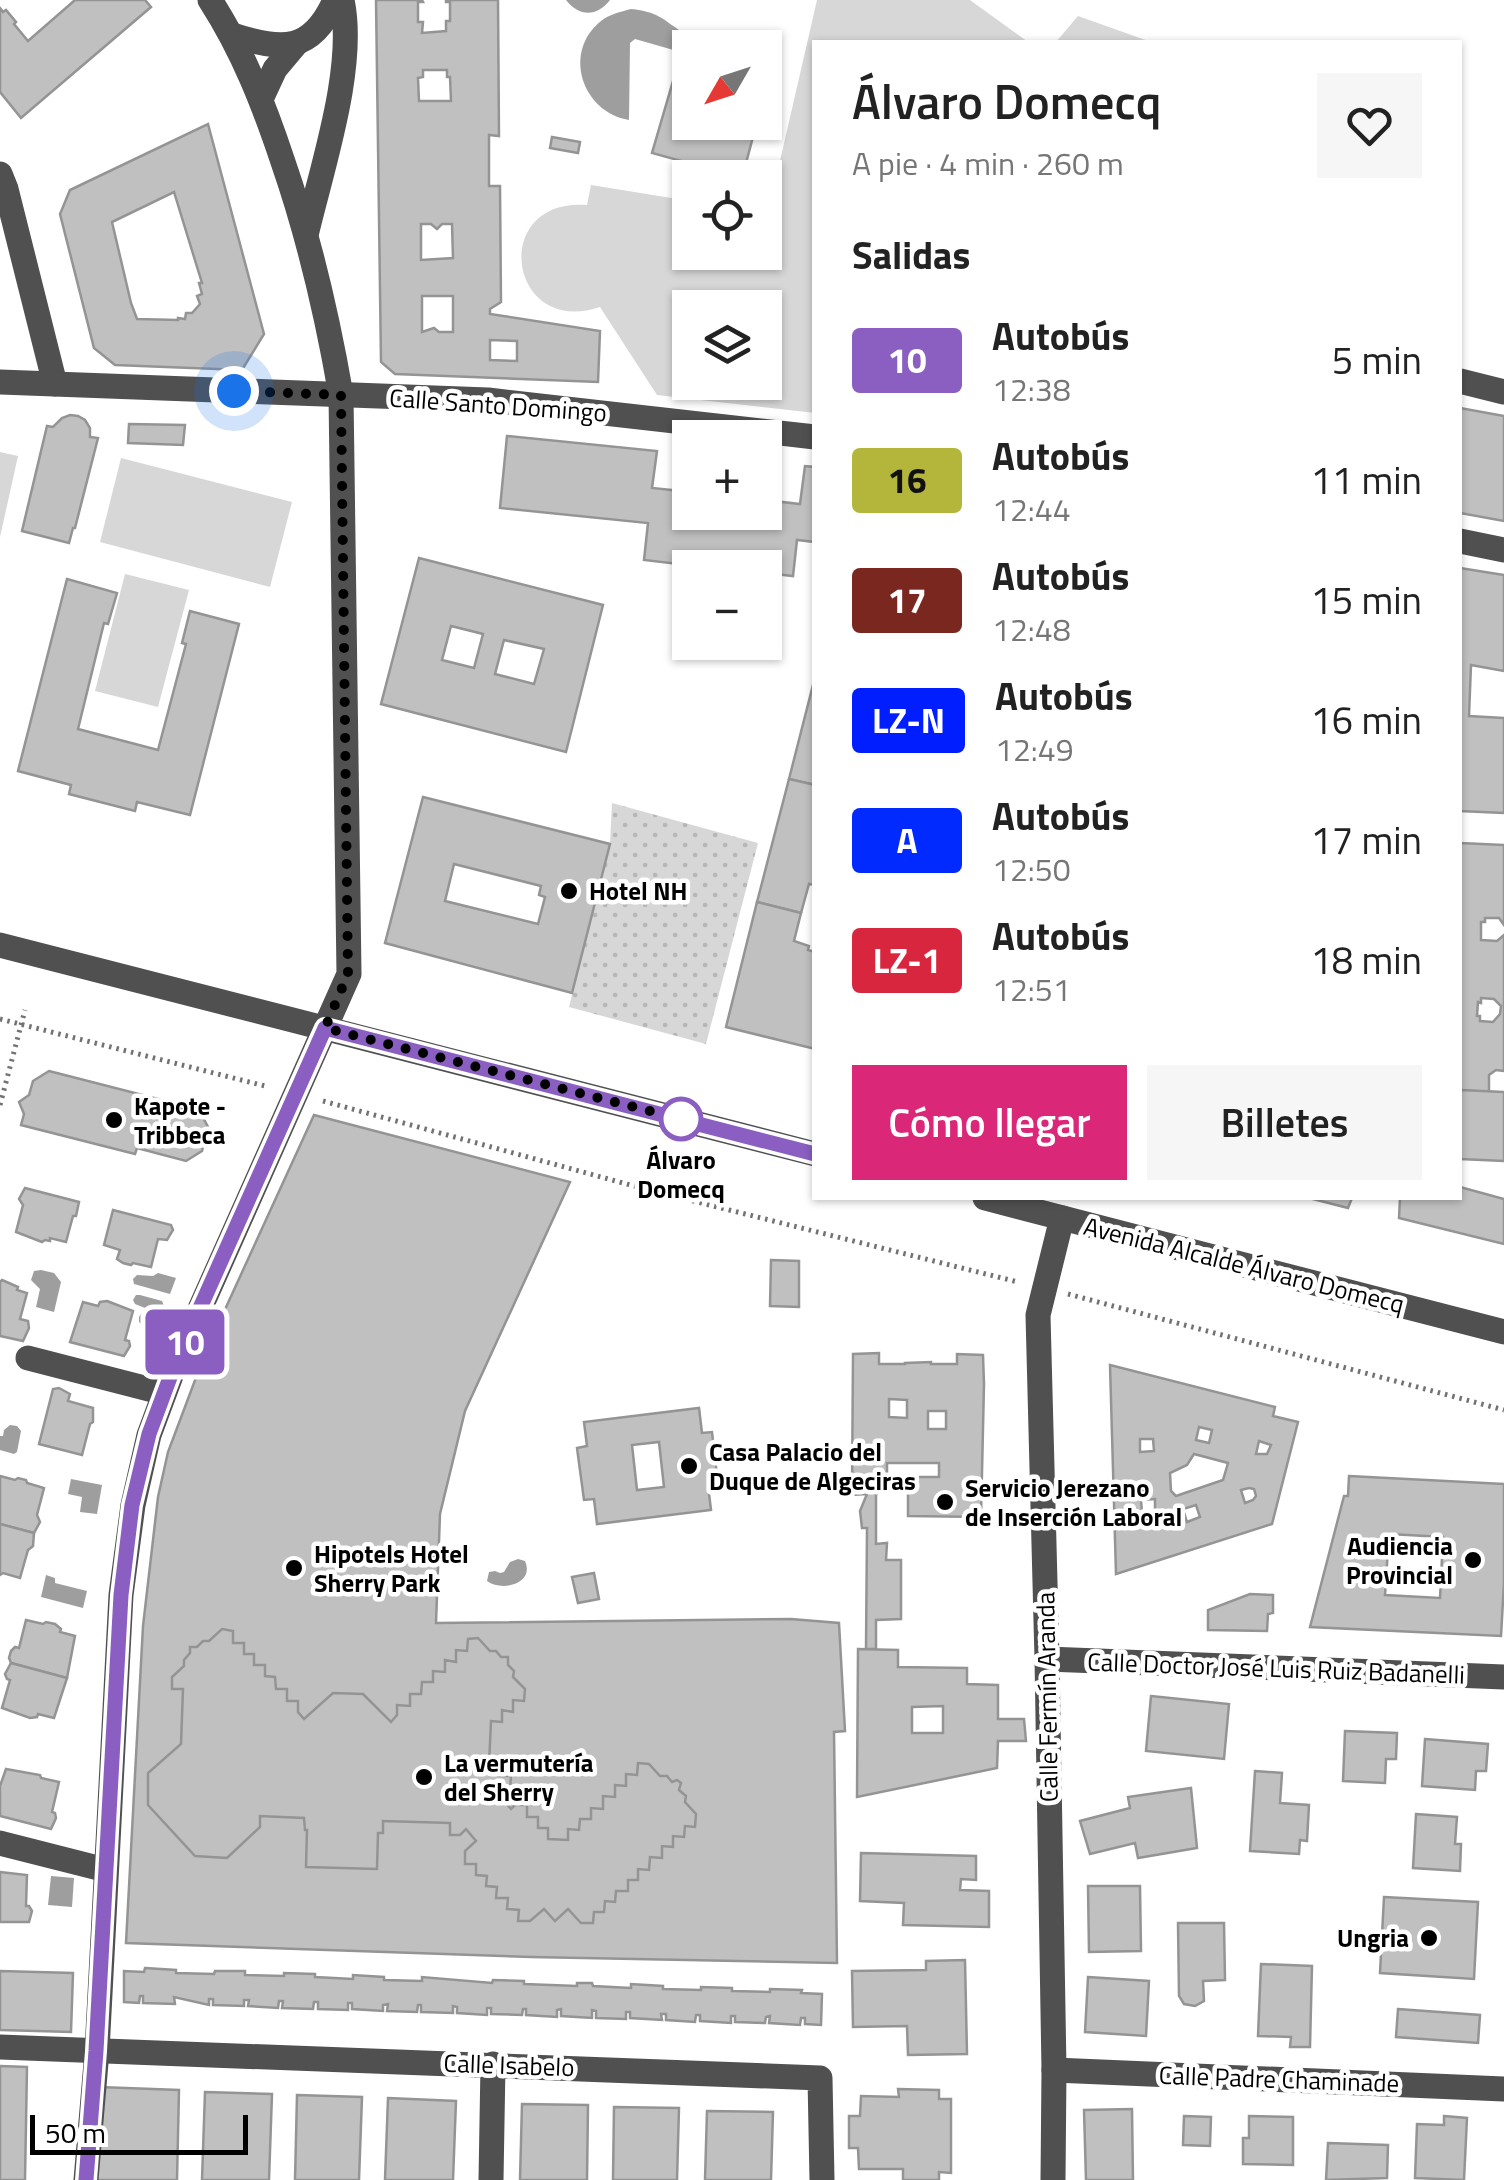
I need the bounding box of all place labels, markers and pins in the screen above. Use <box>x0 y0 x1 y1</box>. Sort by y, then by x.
place label: Hotel NH <box>589 872 687 910</box>
marker: Hotel NH <box>558 880 580 902</box>
place label: Kapote - Tribbeca <box>134 1087 226 1154</box>
marker: Álvaro Domecq <box>660 1098 702 1140</box>
marker: Kapote - Tribbeca <box>103 1109 125 1131</box>
place label: Álvaro Domecq <box>637 1141 725 1208</box>
place label: Casa Palacio del Duque de Algeciras <box>709 1433 916 1500</box>
marker: Casa Palacio del Duque de Algeciras <box>678 1455 700 1477</box>
place label: Servicio Jerezano de Inserción Laboral <box>965 1469 1182 1536</box>
marker: Servicio Jerezano de Inserción Laboral <box>934 1491 956 1513</box>
place label: Audiencia Provincial <box>1346 1527 1453 1594</box>
place label: Hipotels Hotel Sherry Park <box>314 1535 469 1602</box>
marker: Audiencia Provincial <box>1462 1549 1484 1571</box>
marker: Hipotels Hotel Sherry Park <box>283 1557 305 1579</box>
place label: La vermutería del Sherry <box>444 1744 594 1811</box>
marker: La vermutería del Sherry <box>413 1766 435 1788</box>
place label: Ungria <box>1337 1919 1409 1957</box>
marker: Ungria <box>1418 1927 1440 1949</box>

